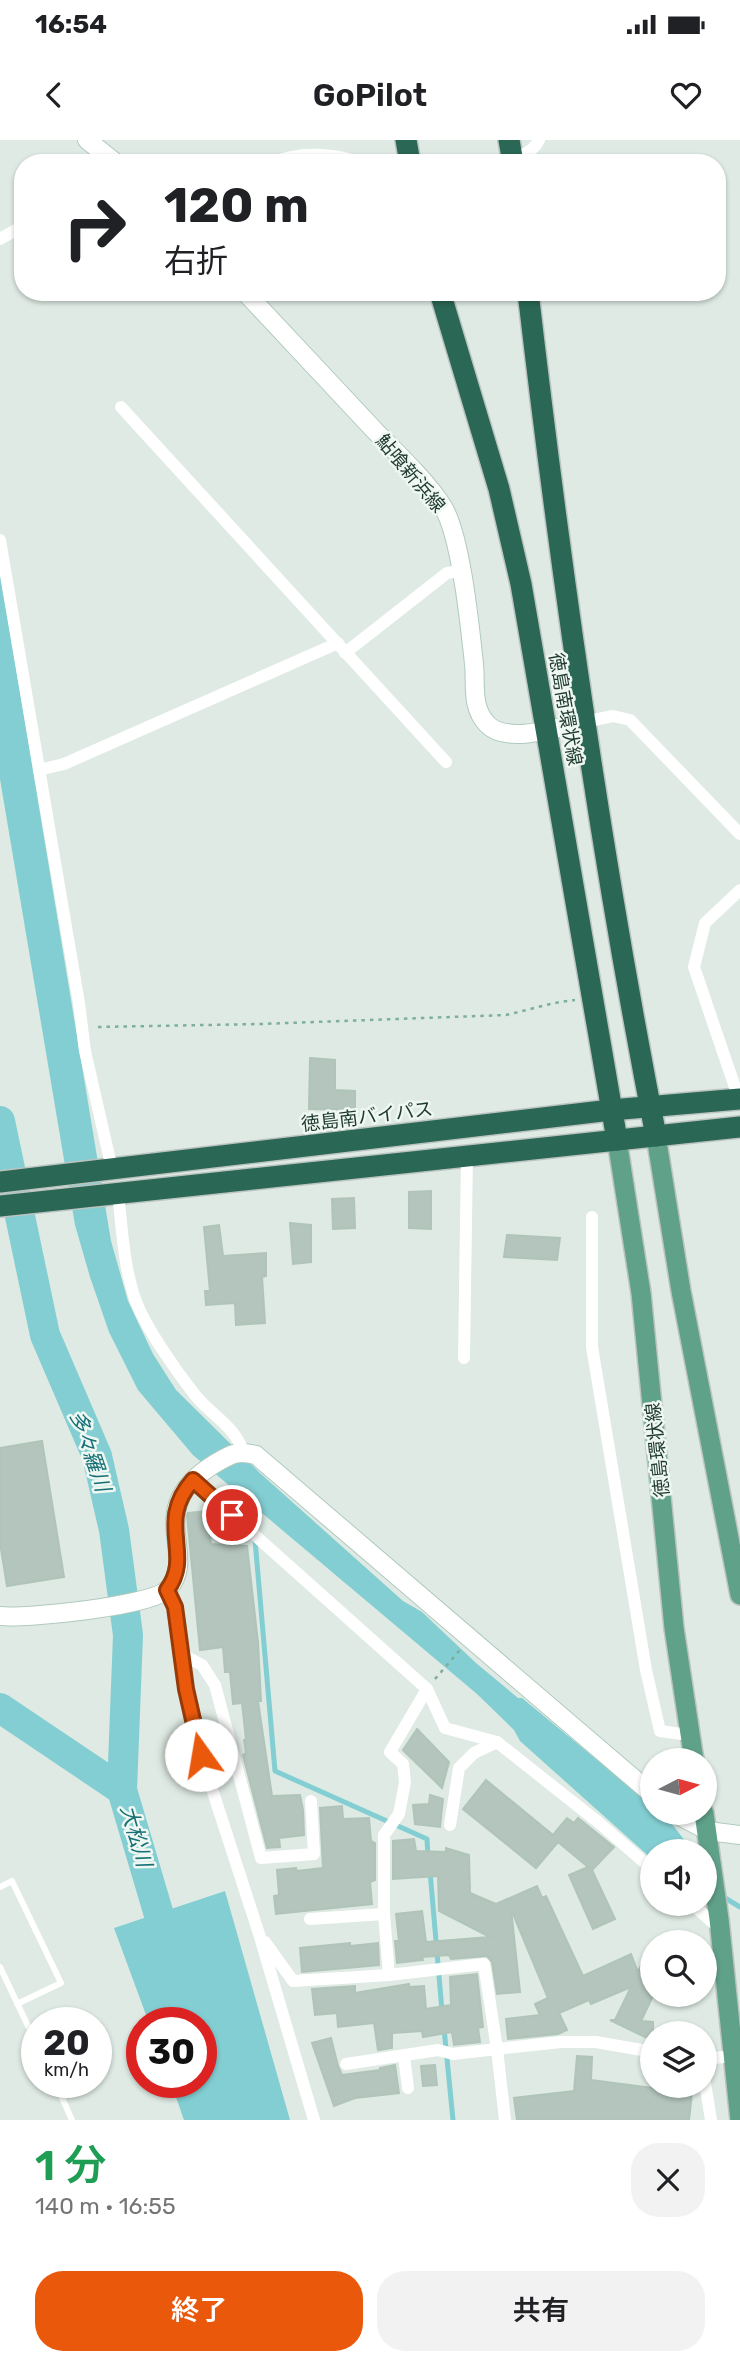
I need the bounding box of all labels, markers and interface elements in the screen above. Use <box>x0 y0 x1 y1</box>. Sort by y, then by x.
text: 16:54 <box>35 9 107 40</box>
icon: back <box>35 76 73 114</box>
text: GoPilot <box>313 76 427 114</box>
icon: heart <box>667 76 705 114</box>
text: 120 m <box>164 176 309 234</box>
icon: right <box>49 182 140 273</box>
text: 右折 <box>164 242 228 280</box>
street label: 鮎喰新浜線 <box>371 430 450 517</box>
street label: 徳島南環状線 <box>544 651 587 767</box>
street label: 徳島南バイパス <box>300 1097 434 1136</box>
street label: 徳島環状線 <box>641 1401 674 1498</box>
water label: 多々羅川 <box>65 1407 117 1497</box>
pin <box>202 1485 262 1545</box>
icon: arrive <box>213 1496 251 1534</box>
position arrow <box>164 1718 238 1792</box>
north arrow <box>640 1748 718 1825</box>
map controls <box>640 1748 717 2098</box>
water label: 大松川 <box>116 1802 158 1872</box>
button: sound <box>640 1839 717 1916</box>
button: search <box>640 1930 717 2007</box>
speed limit sign: 30 <box>126 2007 217 2098</box>
button: layers <box>640 2021 717 2098</box>
text: 20 <box>43 2022 90 2064</box>
text: km/h <box>44 2059 89 2081</box>
text: 1 分 <box>35 2141 106 2191</box>
button: close <box>631 2143 705 2217</box>
text: 140 m · 16:55 <box>35 2192 176 2220</box>
button: 終了 <box>35 2271 363 2351</box>
button: 共有 <box>377 2271 705 2351</box>

